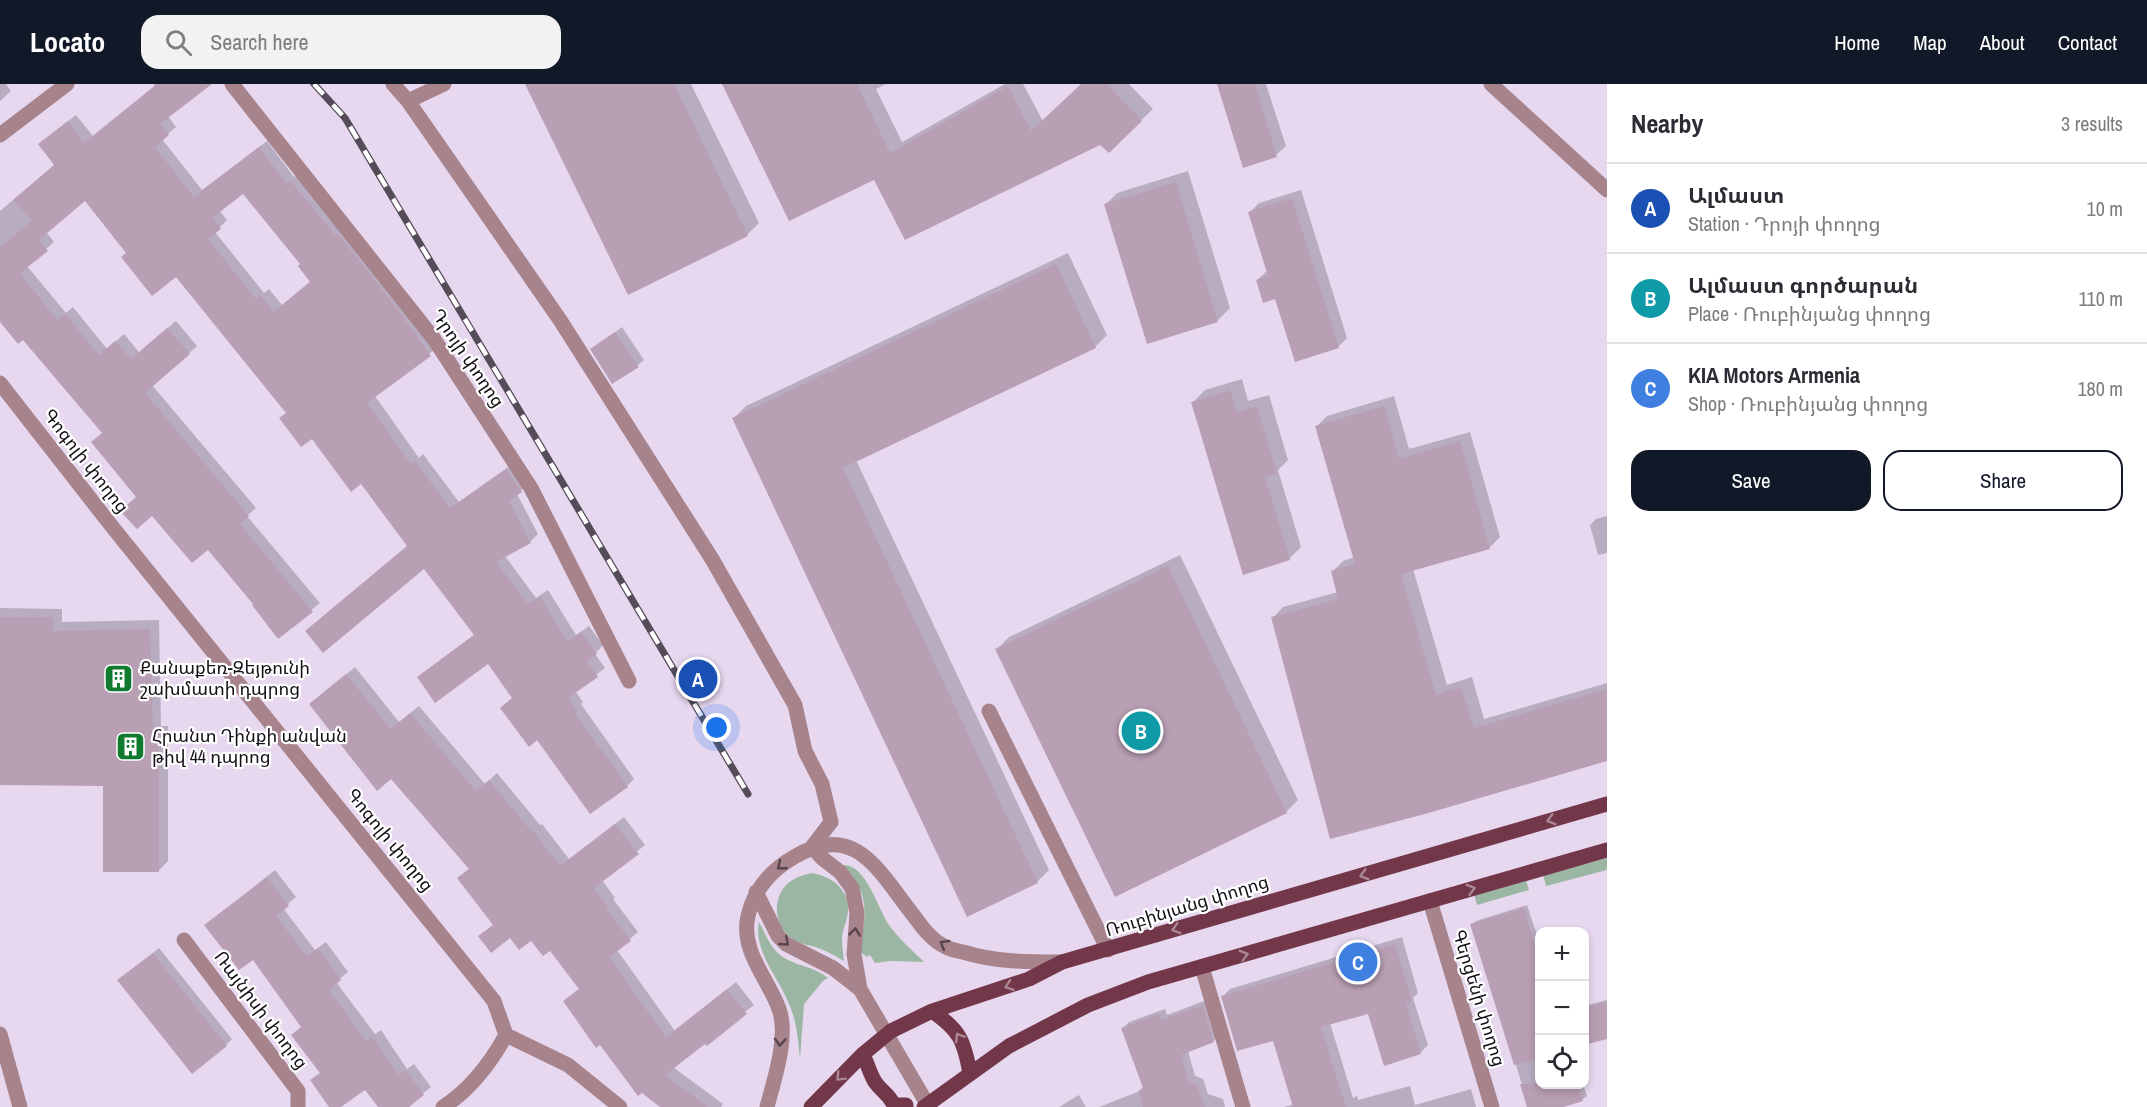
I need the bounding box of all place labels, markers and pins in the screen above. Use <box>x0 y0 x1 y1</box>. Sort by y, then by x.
place label: Քանաքեռ-Զեյթունի շախմատի դպրոց <box>140 655 310 701</box>
pin: A <box>678 656 718 702</box>
building icon: Քանաքեռ-Զեյթունի շախմատի դպրոց <box>103 662 135 694</box>
pin: B <box>1122 708 1160 754</box>
place label: Հրանտ Դինքի անվան թիվ 44 դպրոց <box>152 723 347 769</box>
building icon: Հրանտ Դինքի անվան թիվ 44 դպրոց <box>115 730 147 762</box>
pin: C <box>1338 940 1378 984</box>

